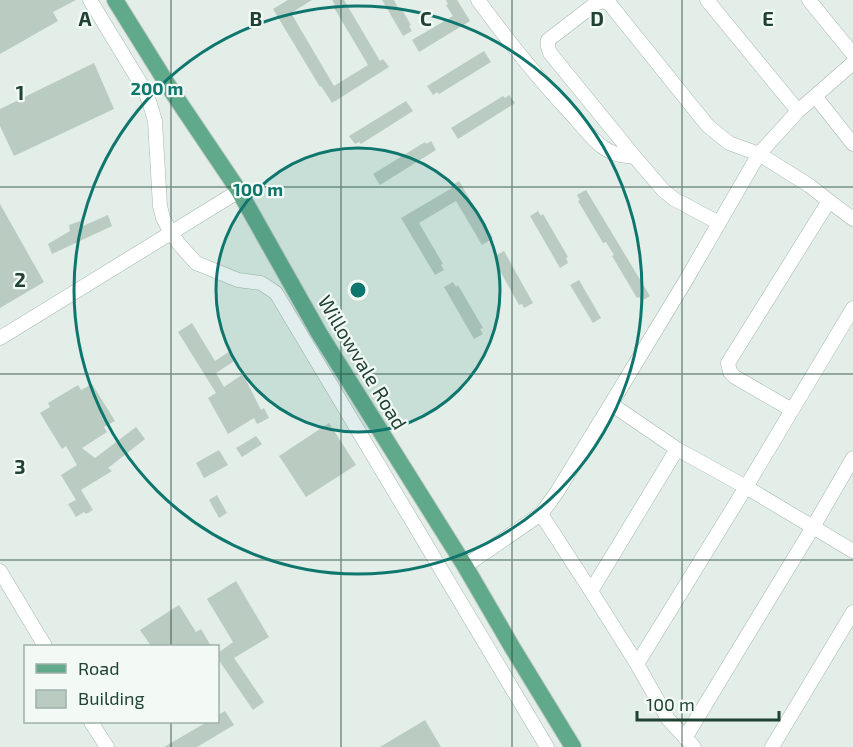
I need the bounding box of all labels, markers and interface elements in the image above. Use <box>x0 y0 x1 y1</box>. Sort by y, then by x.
text: A <box>78 6 92 30</box>
text: B <box>250 6 262 30</box>
text: C <box>420 6 432 30</box>
text: D <box>590 6 604 30</box>
text: E <box>762 6 774 30</box>
text: 200 m <box>131 77 183 99</box>
text: 1 <box>16 80 24 104</box>
text: 100 m <box>233 178 283 200</box>
text: 2 <box>14 267 26 291</box>
centre of rings <box>348 280 368 300</box>
street label: Willowvale Road <box>314 291 412 433</box>
text: 3 <box>14 454 26 478</box>
legend <box>24 645 219 723</box>
text: Road <box>78 657 119 679</box>
scale bar <box>637 684 780 722</box>
text: Building <box>78 687 145 709</box>
text: 100 m <box>646 693 695 715</box>

